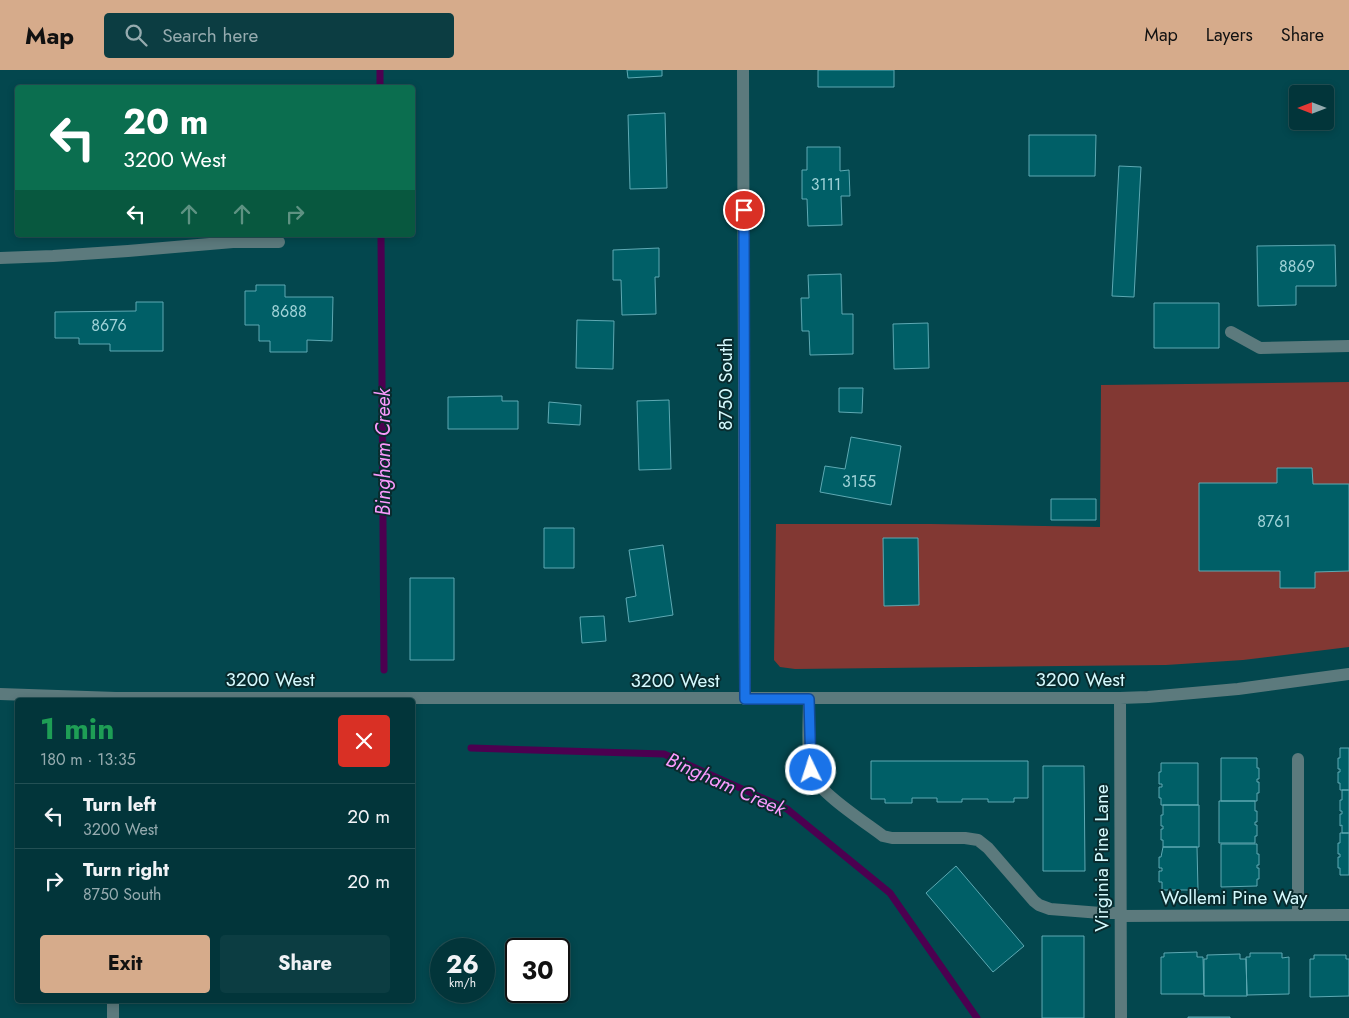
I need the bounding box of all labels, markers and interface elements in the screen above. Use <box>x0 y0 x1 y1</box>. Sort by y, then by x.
search box <box>104 13 454 58</box>
text: Map <box>25 18 74 53</box>
icon: search <box>122 21 150 49</box>
text: Search here <box>162 22 258 49</box>
text: Map <box>1144 22 1178 48</box>
text: Layers <box>1206 22 1253 48</box>
text: Share <box>1281 22 1324 48</box>
north arrow <box>1289 85 1334 130</box>
map controls <box>1289 85 1334 130</box>
text: 20 m <box>123 97 208 147</box>
icon: left <box>40 105 105 170</box>
text: 3200 West <box>123 143 226 175</box>
house number: 3111 <box>811 173 841 196</box>
pin <box>723 189 765 231</box>
icon: arrive <box>730 196 758 224</box>
icon: left <box>122 200 150 228</box>
icon: ahead <box>175 200 203 228</box>
icon: ahead <box>228 200 256 228</box>
icon: right <box>281 200 309 228</box>
house number: 8869 <box>1279 255 1315 278</box>
house number: 8688 <box>271 300 307 323</box>
house number: 8676 <box>91 314 127 337</box>
street label: 8750 South <box>712 337 739 431</box>
water label: Bingham Creek <box>369 387 398 516</box>
house number: 3155 <box>842 470 876 493</box>
house number: 8761 <box>1257 510 1291 533</box>
street label: 3200 West <box>226 666 315 693</box>
street label: 3200 West <box>1036 666 1125 693</box>
street label: 3200 West <box>631 667 720 694</box>
text: 1 min <box>40 707 114 750</box>
button: close <box>338 715 390 767</box>
position arrow <box>784 743 836 795</box>
water label: Bingham Creek <box>662 745 791 824</box>
text: 180 m · 13:35 <box>40 748 136 771</box>
street label: Virginia Pine Lane <box>1088 784 1115 932</box>
text: Turn left <box>83 791 156 818</box>
icon: left <box>40 802 68 830</box>
text: 20 m <box>347 803 390 830</box>
text: 3200 West <box>83 818 158 841</box>
text: Turn right <box>83 856 169 883</box>
icon: right <box>40 867 68 895</box>
text: 20 m <box>347 868 390 895</box>
text: 8750 South <box>83 883 161 906</box>
street label: Wollemi Pine Way <box>1161 884 1308 911</box>
button: Exit <box>40 935 210 993</box>
button: Share <box>220 935 390 993</box>
speed limit sign: 30 <box>505 938 570 1003</box>
text: 26 <box>446 946 479 982</box>
text: km/h <box>449 974 476 992</box>

